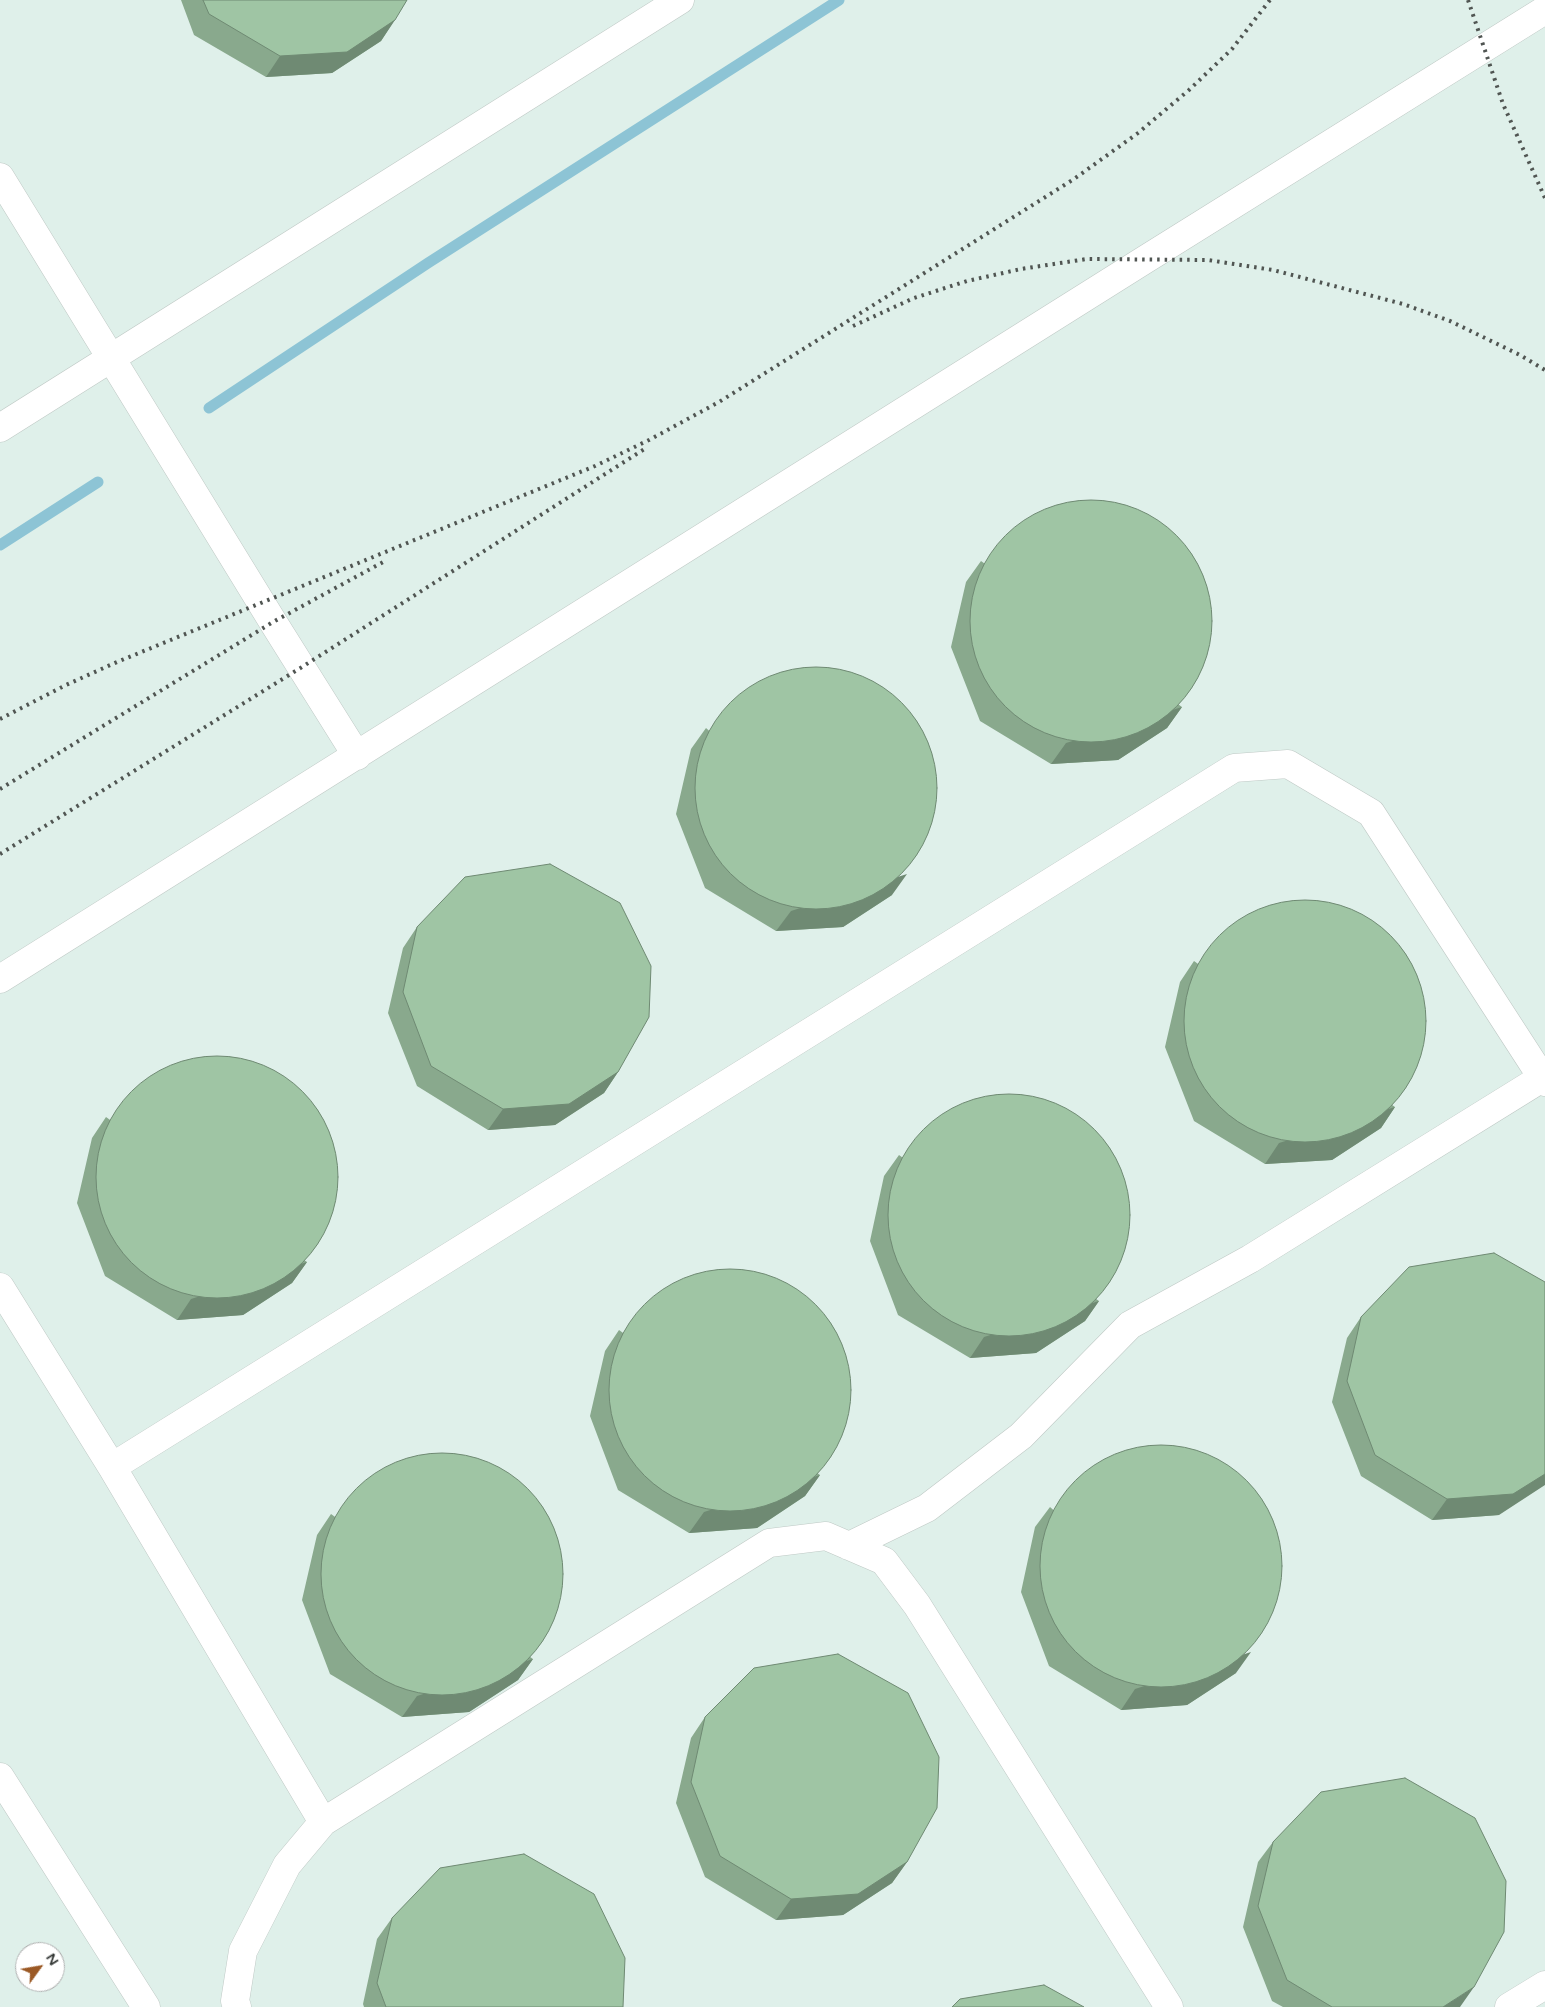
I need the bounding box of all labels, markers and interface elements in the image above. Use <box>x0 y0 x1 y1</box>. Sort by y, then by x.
north arrow <box>15 1942 65 1992</box>
text: N <box>42 1950 62 1969</box>

